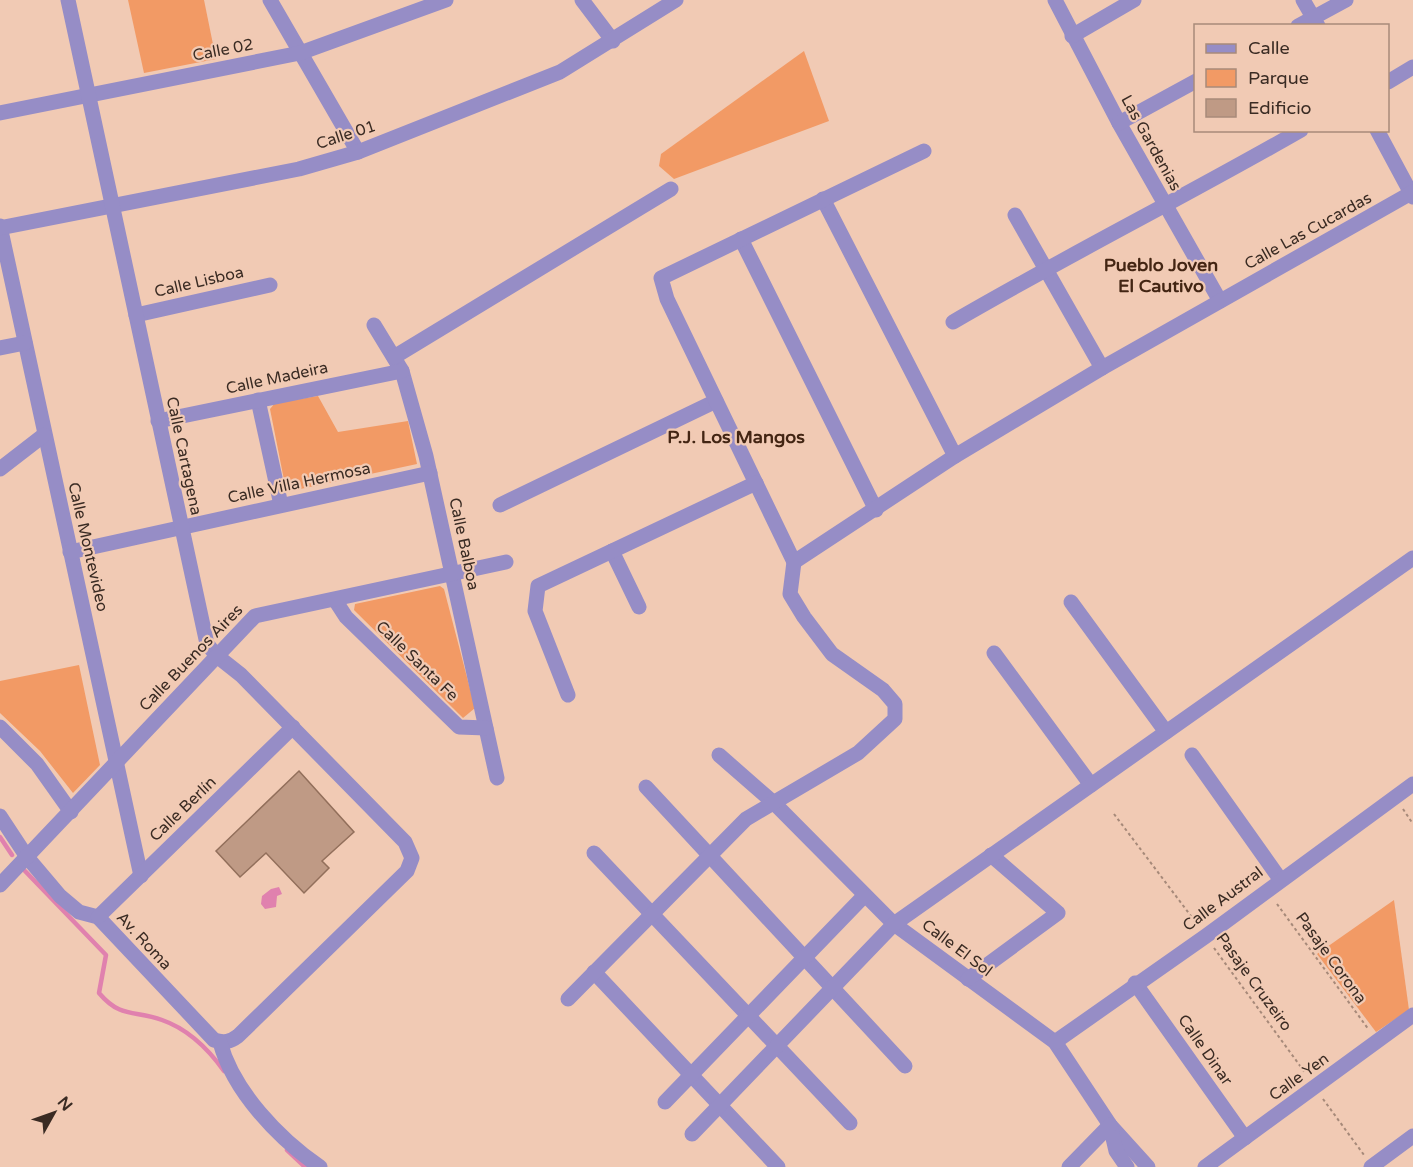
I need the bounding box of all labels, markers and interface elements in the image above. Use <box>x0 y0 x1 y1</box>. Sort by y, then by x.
legend <box>1194 24 1389 132</box>
street label: Calle 02 <box>191 34 255 66</box>
text: Calle <box>1248 37 1290 59</box>
text: Parque <box>1248 67 1309 89</box>
street label: Las Gardenias <box>1116 92 1186 194</box>
text: Edificio <box>1248 97 1312 119</box>
street label: Calle 01 <box>314 116 378 154</box>
street label: Calle Las Cucardas <box>1241 188 1375 274</box>
district label: Pueblo Joven El Cautivo <box>1104 254 1218 297</box>
street label: Calle Lisboa <box>152 262 246 302</box>
street label: Calle Madeira <box>224 357 330 399</box>
street label: Calle Cartagena <box>162 395 206 517</box>
district label: P.J. Los Mangos <box>667 426 805 448</box>
street label: Calle Villa Hermosa <box>226 458 372 508</box>
street label: Calle Montevideo <box>63 480 113 614</box>
street label: Calle Balboa <box>444 496 484 592</box>
street label: Calle Buenos Aires <box>135 600 247 716</box>
street label: Calle Santa Fe <box>372 617 462 705</box>
street label: Calle Berlín <box>145 772 221 846</box>
street label: Calle Austral <box>1179 862 1267 936</box>
street label: Av. Roma <box>112 908 176 974</box>
street label: Pasaje Corona <box>1291 908 1371 1008</box>
street label: Calle El Sol <box>918 915 996 981</box>
street label: Pasaje Cruzeiro <box>1212 929 1296 1035</box>
street label: Calle Dinar <box>1173 1011 1237 1090</box>
street label: Calle Yen <box>1265 1049 1333 1105</box>
north arrow <box>24 1083 84 1143</box>
text: N <box>53 1093 77 1115</box>

